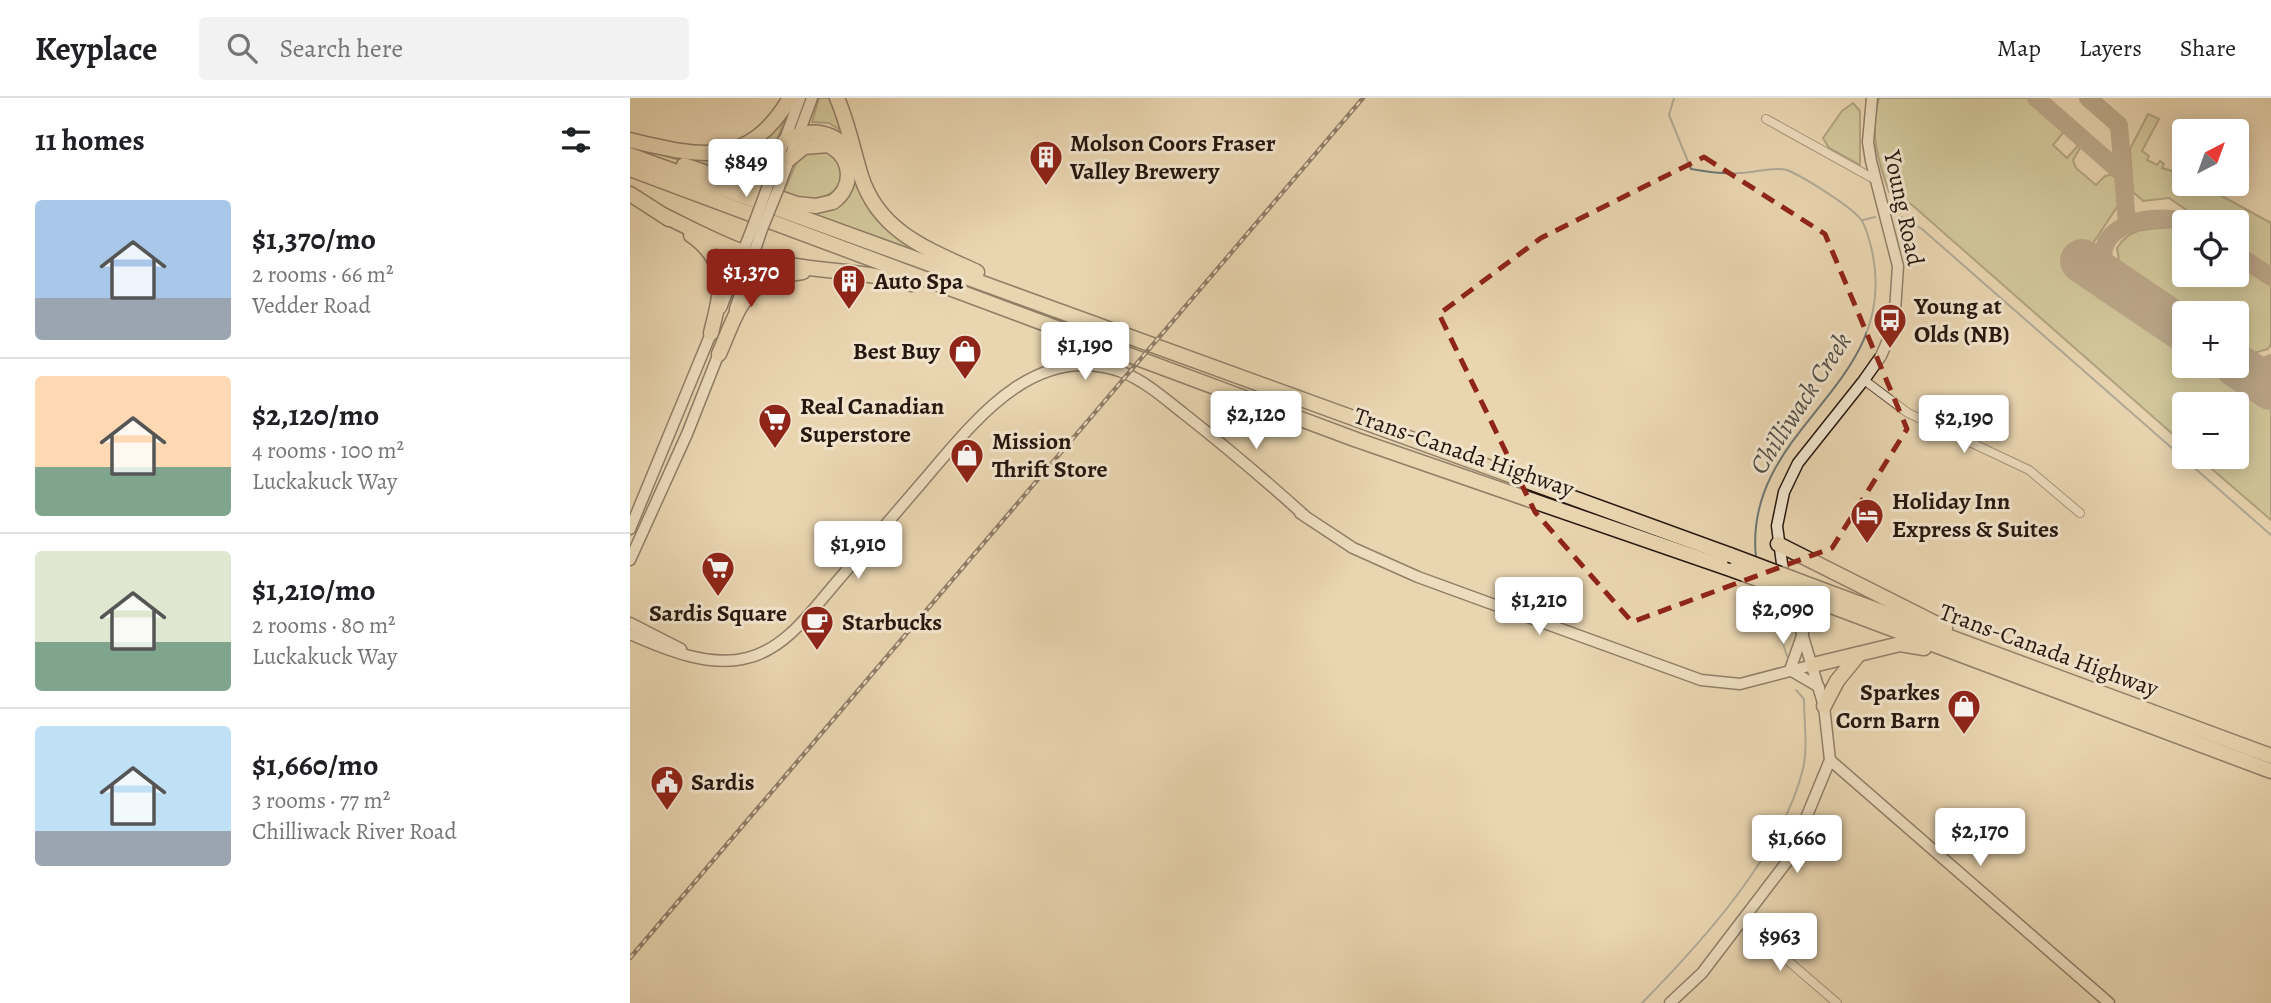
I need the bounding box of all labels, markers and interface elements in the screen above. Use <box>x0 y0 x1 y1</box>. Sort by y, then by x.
search box <box>199 17 689 80</box>
text: Keyplace <box>35 26 157 71</box>
icon: search <box>223 29 261 67</box>
text: Search here <box>279 31 403 66</box>
text: Map <box>1997 32 2041 64</box>
text: Layers <box>2079 32 2142 64</box>
text: Share <box>2180 32 2236 64</box>
north arrow <box>2172 119 2249 196</box>
map controls <box>2172 119 2249 469</box>
text: 11 homes <box>35 120 145 160</box>
icon: filters <box>557 121 595 159</box>
place label: Molson Coors Fraser Valley Brewery <box>1069 127 1276 187</box>
building icon: Molson Coors Fraser Valley Brewery <box>1027 138 1065 187</box>
pin: $849 <box>705 140 787 199</box>
text: $849 <box>724 146 768 177</box>
street label: Young Road <box>1876 147 1932 269</box>
button: locate <box>2172 210 2249 287</box>
text: $1,370/mo <box>252 219 376 259</box>
icon: home <box>91 228 175 312</box>
pin: $1,370 <box>694 250 808 309</box>
text: $1,370 <box>723 256 779 287</box>
text: 2 rooms · 66 m² <box>252 259 394 290</box>
building icon: Auto Spa <box>830 262 868 311</box>
place label: Auto Spa <box>873 265 964 297</box>
text: Vedder Road <box>252 290 371 321</box>
place label: Young at Olds (NB) <box>1913 290 2010 350</box>
bus stop icon: Young at Olds (NB) <box>1871 301 1909 350</box>
button: + <box>2172 301 2249 378</box>
pin: $1,190 <box>1028 322 1142 382</box>
water label: Chilliwack Creek <box>1742 326 1859 481</box>
text: $1,190 <box>1057 329 1113 360</box>
shop icon: Best Buy <box>946 332 984 381</box>
place label: Best Buy <box>853 335 941 367</box>
place label: Real Canadian Superstore <box>800 390 945 450</box>
pin: $2,120 <box>1199 392 1313 451</box>
button: − <box>2172 392 2249 469</box>
text: $2,120/mo <box>252 395 379 435</box>
pin: $2,190 <box>1907 396 2021 455</box>
text: $2,120 <box>1227 398 1285 429</box>
street label: Trans-Canada Highway <box>1350 399 1579 505</box>
supermarket icon: Real Canadian Superstore <box>756 401 794 450</box>
text: $2,190 <box>1935 402 1993 433</box>
icon: home <box>91 404 175 488</box>
place label: Mission Thrift Store <box>992 425 1108 485</box>
text: 4 rooms · 100 m² <box>252 435 404 466</box>
shop icon: Mission Thrift Store <box>948 436 986 485</box>
text: Luckakuck Way <box>252 466 397 497</box>
place label: Holiday Inn Express & Suites <box>1892 485 2059 545</box>
hotel icon: Holiday Inn Express & Suites <box>1848 496 1886 545</box>
pin: $1,910 <box>801 522 915 581</box>
text: $1,910 <box>830 528 886 559</box>
supermarket icon: Sardis Square <box>699 549 737 598</box>
text: $1,210/mo <box>252 570 376 610</box>
pin: $1,210 <box>1482 578 1596 637</box>
icon: home <box>91 579 175 663</box>
text: $1,210 <box>1511 584 1567 615</box>
pin: $2,090 <box>1726 587 1840 646</box>
text: $2,090 <box>1752 593 1814 624</box>
street label: Trans-Canada Highway <box>1935 595 2163 705</box>
place label: Sardis Square <box>649 597 787 629</box>
cafe icon: Starbucks <box>798 603 836 652</box>
place label: Starbucks <box>842 606 942 638</box>
text: 2 rooms · 80 m² <box>252 610 396 641</box>
text: Luckakuck Way <box>252 641 397 672</box>
place label: Sparkes Corn Barn <box>1836 676 1940 736</box>
shop icon: Sparkes Corn Barn <box>1945 687 1983 736</box>
text: $1,660/mo <box>252 745 378 785</box>
icon: home <box>91 754 175 838</box>
public building icon: Sardis <box>648 763 686 812</box>
place label: Sardis <box>691 766 754 798</box>
text: 3 rooms · 77 m² <box>252 785 390 816</box>
pin: $2,170 <box>1923 808 2037 868</box>
text: $2,170 <box>1951 815 2009 846</box>
text: Chilliwack River Road <box>252 816 457 847</box>
pin: $1,660 <box>1740 816 1854 875</box>
text: $1,660 <box>1768 822 1826 853</box>
pin: $963 <box>1739 914 1821 973</box>
text: $963 <box>1759 920 1801 951</box>

